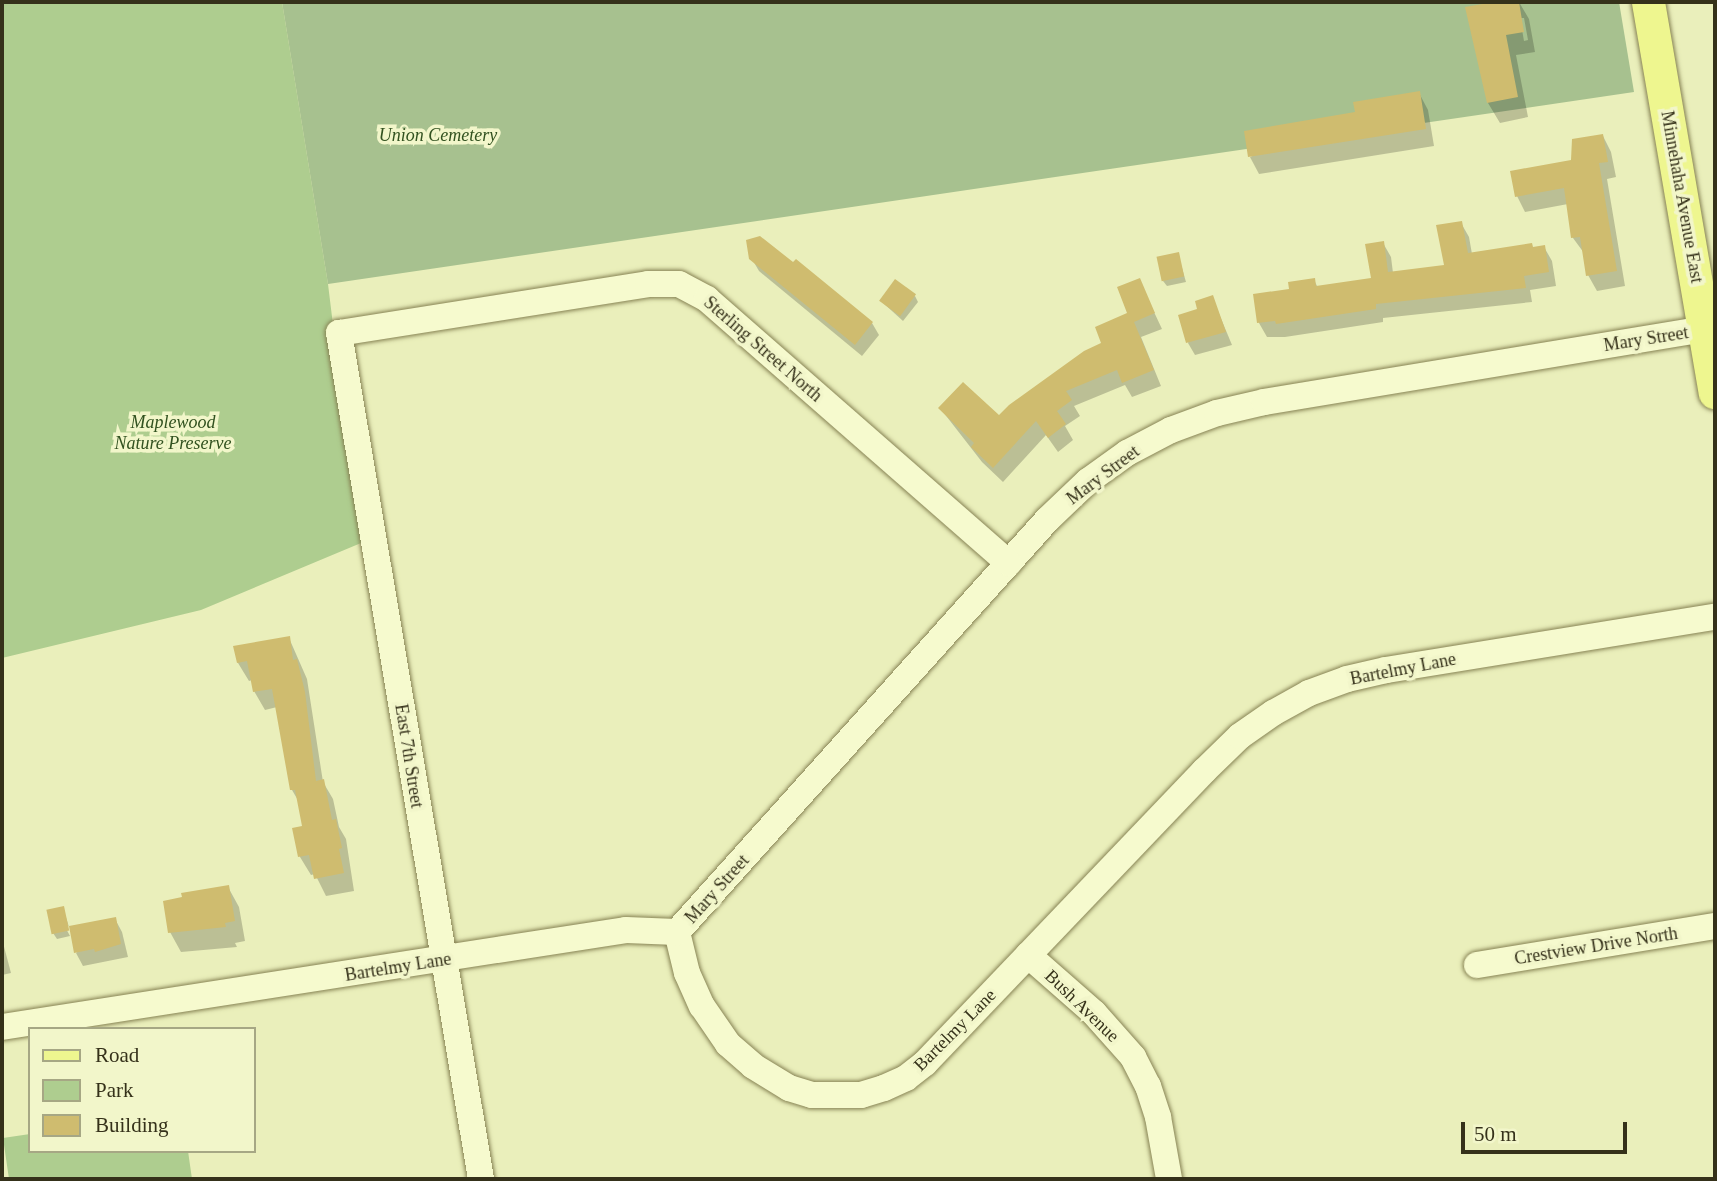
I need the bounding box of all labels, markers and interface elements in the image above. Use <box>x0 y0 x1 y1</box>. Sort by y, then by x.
street label: Minnehaha Avenue East <box>1656 109 1708 285</box>
park label: Union Cemetery <box>379 124 497 146</box>
street label: Sterling Street North <box>699 292 827 406</box>
street label: Mary Street <box>1602 322 1690 356</box>
park label: Maplewood Nature Preserve <box>114 412 232 454</box>
street label: Mary Street <box>1062 441 1144 509</box>
street label: Bartelmy Lane <box>1348 648 1458 690</box>
street label: East 7th Street <box>390 702 428 810</box>
street label: Mary Street <box>680 850 754 928</box>
street label: Crestview Drive North <box>1513 922 1679 970</box>
street label: Bartelmy Lane <box>343 948 453 986</box>
street label: Bush Avenue <box>1040 965 1124 1047</box>
street label: Bartelmy Lane <box>909 984 1001 1076</box>
legend <box>28 1027 256 1153</box>
text: Road <box>95 1043 139 1067</box>
text: Park <box>95 1078 134 1102</box>
scale bar <box>1465 1108 1631 1152</box>
text: Building <box>95 1113 169 1137</box>
text: 50 m <box>1474 1122 1517 1146</box>

